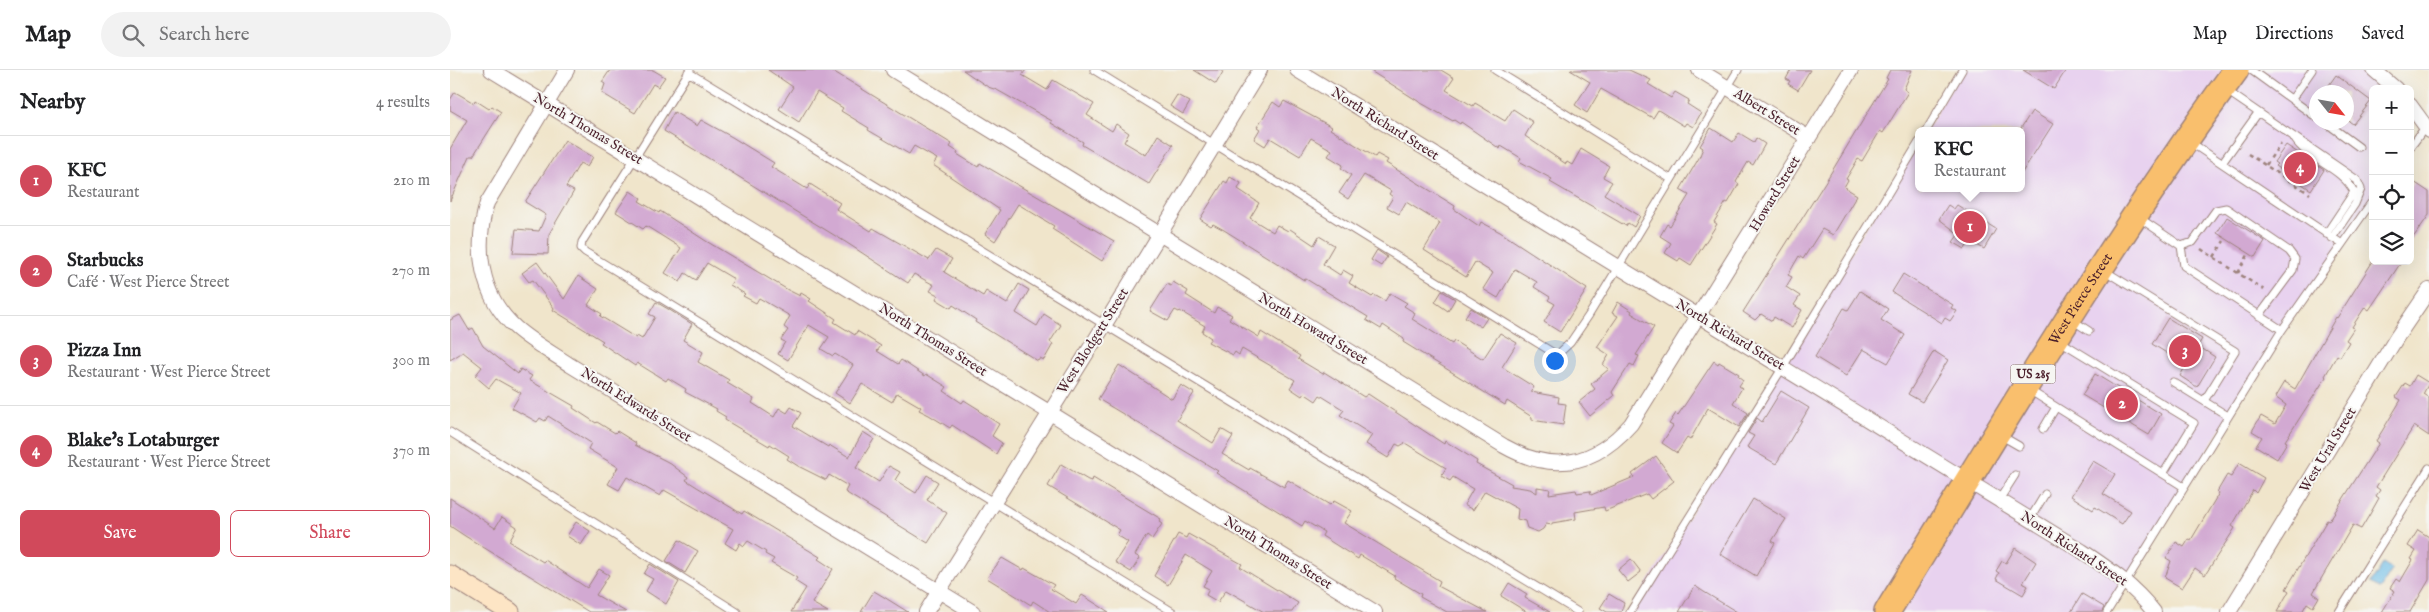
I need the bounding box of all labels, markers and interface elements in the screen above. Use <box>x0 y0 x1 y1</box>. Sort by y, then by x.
search box <box>101 12 451 57</box>
text: Map <box>25 19 71 50</box>
icon: search <box>119 21 147 49</box>
text: Search here <box>159 23 250 47</box>
text: Map <box>2193 23 2227 46</box>
text: Directions <box>2255 23 2333 46</box>
text: Saved <box>2361 23 2404 46</box>
street label: North Richard Street <box>1328 84 1442 165</box>
street label: Albert Street <box>1730 84 1804 140</box>
north arrow <box>2309 85 2354 130</box>
map controls <box>2369 85 2414 265</box>
button: + <box>2369 85 2414 130</box>
text: Nearby <box>20 89 85 116</box>
street label: North Thomas Street <box>530 89 646 169</box>
text: 4 results <box>376 93 430 113</box>
popup <box>1915 127 2025 192</box>
button: − <box>2369 130 2414 175</box>
text: KFC <box>1934 138 1973 162</box>
pin: 4 <box>2284 149 2316 187</box>
street label: Howard Street <box>1745 153 1805 235</box>
text: KFC <box>67 159 106 183</box>
text: Restaurant <box>1934 162 2006 182</box>
text: 1 <box>33 171 39 191</box>
text: 210 m <box>393 171 430 191</box>
button: locate <box>2369 175 2414 220</box>
text: Restaurant <box>67 183 140 203</box>
pin: 1 <box>1954 208 1986 246</box>
button: layers <box>2369 220 2414 265</box>
text: Starbucks <box>67 249 143 273</box>
street label: West Pierce Street <box>2045 250 2117 348</box>
text: 2 <box>32 261 40 281</box>
text: 270 m <box>391 261 430 281</box>
text: Café · West Pierce Street <box>67 273 230 293</box>
street label: West Blodgett Street <box>1053 285 1133 397</box>
street label: North Howard Street <box>1255 289 1371 369</box>
street label: North Richard Street <box>1672 295 1788 375</box>
street label: North Thomas Street <box>875 299 991 381</box>
pin: 3 <box>2169 332 2201 370</box>
text: Pizza Inn <box>67 339 141 363</box>
your location <box>1542 348 1568 374</box>
text: 3 <box>33 351 39 371</box>
text: 300 m <box>392 351 430 371</box>
text: Restaurant · West Pierce Street <box>67 363 271 383</box>
street label: North Edwards Street <box>577 364 695 446</box>
road number: US 285 <box>2010 364 2056 384</box>
pin: 2 <box>2106 385 2138 423</box>
street label: West Ural Street <box>2296 404 2361 496</box>
text: Blake's Lotaburger <box>67 429 219 453</box>
text: 4 <box>32 441 40 461</box>
text: 370 m <box>393 441 430 461</box>
text: Restaurant · West Pierce Street <box>67 453 271 473</box>
street label: North Richard Street <box>2017 508 2131 590</box>
button: Save <box>20 510 220 557</box>
button: Share <box>230 510 430 557</box>
street label: North Thomas Street <box>1220 512 1336 594</box>

